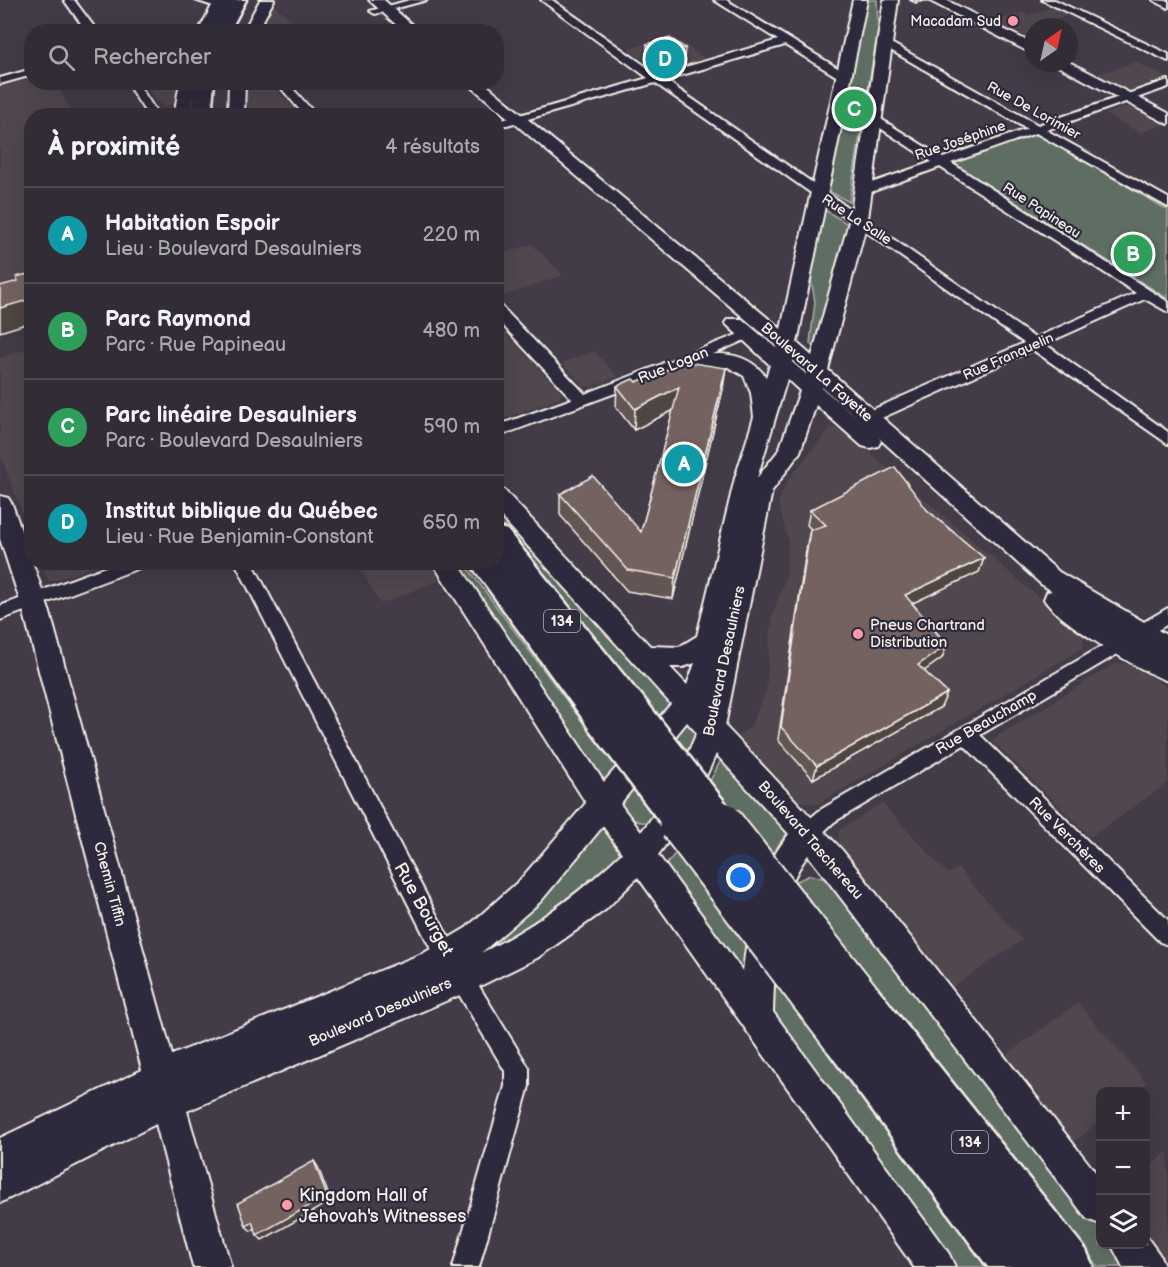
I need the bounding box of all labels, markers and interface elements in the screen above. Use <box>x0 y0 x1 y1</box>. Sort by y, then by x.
place label: Macadam Sud <box>910 13 1001 30</box>
marker: Macadam Sud <box>1006 14 1020 28</box>
north arrow <box>1024 18 1078 72</box>
search box <box>24 24 504 90</box>
pin: D <box>646 36 684 82</box>
icon: search <box>45 41 78 74</box>
text: Rechercher <box>93 44 211 71</box>
street label: Rue De Lorimier <box>984 78 1084 144</box>
pin: C <box>834 86 874 132</box>
street label: Rue Joséphine <box>913 117 1008 164</box>
text: À proximité <box>48 132 180 163</box>
text: 4 résultats <box>385 135 480 159</box>
street label: Rue Papineau <box>1000 179 1084 242</box>
street label: Rue La Salle <box>819 191 895 248</box>
text: Habitation Espoir <box>105 210 280 237</box>
text: A <box>61 223 74 247</box>
text: 220 m <box>423 223 480 247</box>
pin: B <box>1114 232 1152 276</box>
text: Lieu · Boulevard Desaulniers <box>105 237 362 261</box>
text: Parc Raymond <box>105 306 251 333</box>
street label: Boulevard La Fayette <box>757 318 877 426</box>
text: B <box>60 319 75 343</box>
text: 480 m <box>422 319 480 343</box>
street label: Rue Franquelin <box>960 329 1056 384</box>
text: Parc · Rue Papineau <box>105 333 286 357</box>
street label: Rue Logan <box>635 343 711 388</box>
text: Parc linéaire Desaulniers <box>105 402 357 429</box>
text: C <box>60 415 75 439</box>
text: 590 m <box>423 415 480 439</box>
text: Parc · Boulevard Desaulniers <box>105 429 363 453</box>
pin: A <box>664 442 704 486</box>
text: Institut biblique du Québec <box>105 498 378 525</box>
text: D <box>61 511 74 535</box>
text: 650 m <box>423 511 480 535</box>
text: Lieu · Rue Benjamin-Constant <box>105 525 374 549</box>
street label: Boulevard Desaulniers <box>699 584 750 738</box>
road number: 134 <box>544 610 580 632</box>
place label: Pneus Chartrand Distribution <box>870 616 985 652</box>
marker: Pneus Chartrand Distribution <box>851 627 865 641</box>
street label: Rue Beauchamp <box>932 686 1041 759</box>
street label: Boulevard Taschereau <box>754 777 867 904</box>
street label: Rue Verchères <box>1024 793 1109 878</box>
street label: Chemin Tiffin <box>89 840 130 929</box>
street label: Rue Bourget <box>389 859 458 960</box>
your location <box>726 863 755 892</box>
street label: Boulevard Desaulniers <box>306 974 455 1051</box>
map controls <box>1096 1087 1150 1249</box>
button: + <box>1096 1087 1150 1141</box>
road number: 134 <box>952 1131 988 1153</box>
button: − <box>1096 1141 1150 1195</box>
place label: Kingdom Hall of Jehovah's Witnesses <box>299 1185 466 1227</box>
button: layers <box>1096 1195 1150 1249</box>
marker: Kingdom Hall of Jehovah's Witnesses <box>280 1198 294 1212</box>

